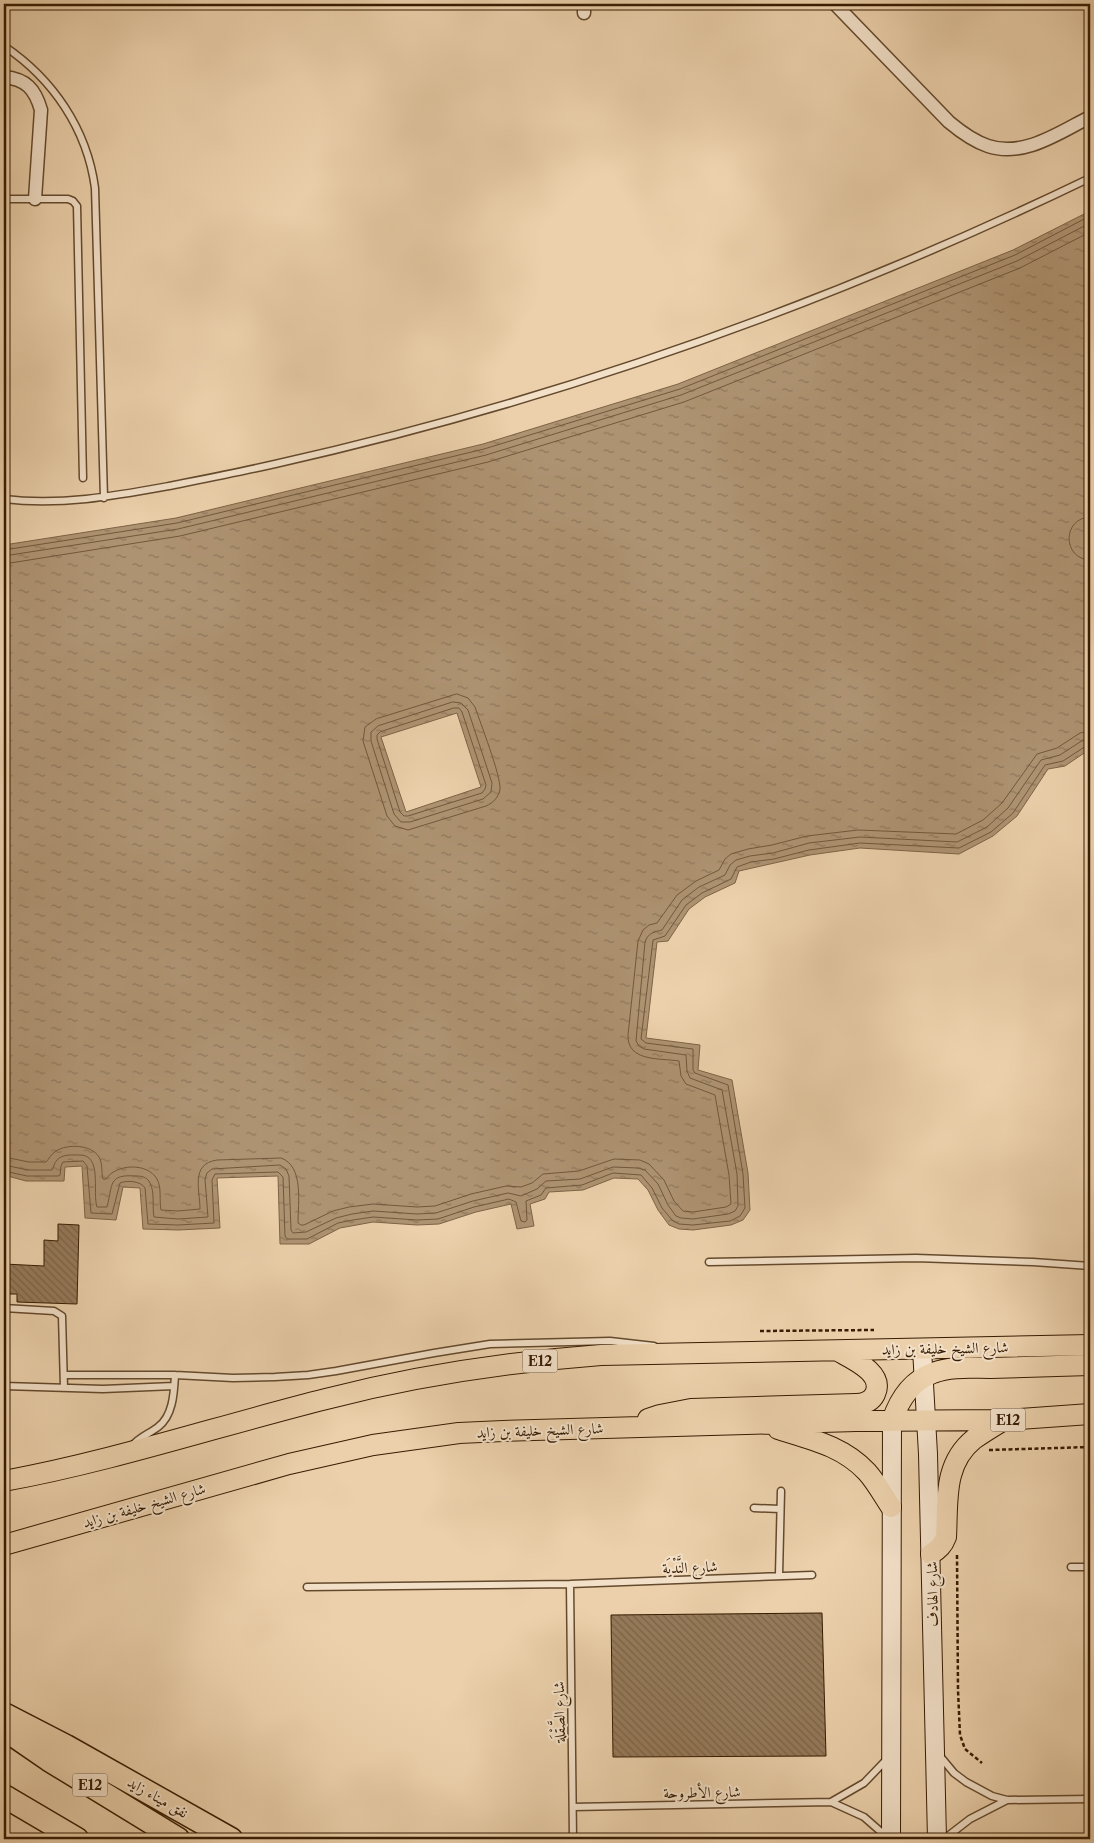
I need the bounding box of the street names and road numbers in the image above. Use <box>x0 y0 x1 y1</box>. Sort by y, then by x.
street label: شارع الشيخ خليفة بن زايد <box>881 1337 1009 1364</box>
road number: E12 <box>522 1350 558 1372</box>
road number: E12 <box>990 1408 1026 1432</box>
street label: شارع الشيخ خليفة بن زايد <box>476 1418 604 1447</box>
street label: شارع الشيخ خليفة بن زايد <box>80 1478 209 1536</box>
street label: شارع النَّدْيَة <box>662 1554 718 1581</box>
street label: شارع الهادف <box>922 1561 946 1627</box>
street label: شارع الصَّقْلَة <box>546 1681 573 1744</box>
street label: نفق ميناء زايد <box>124 1772 192 1822</box>
road number: E12 <box>72 1774 108 1796</box>
street label: شارع الأطروحة <box>663 1781 741 1806</box>

